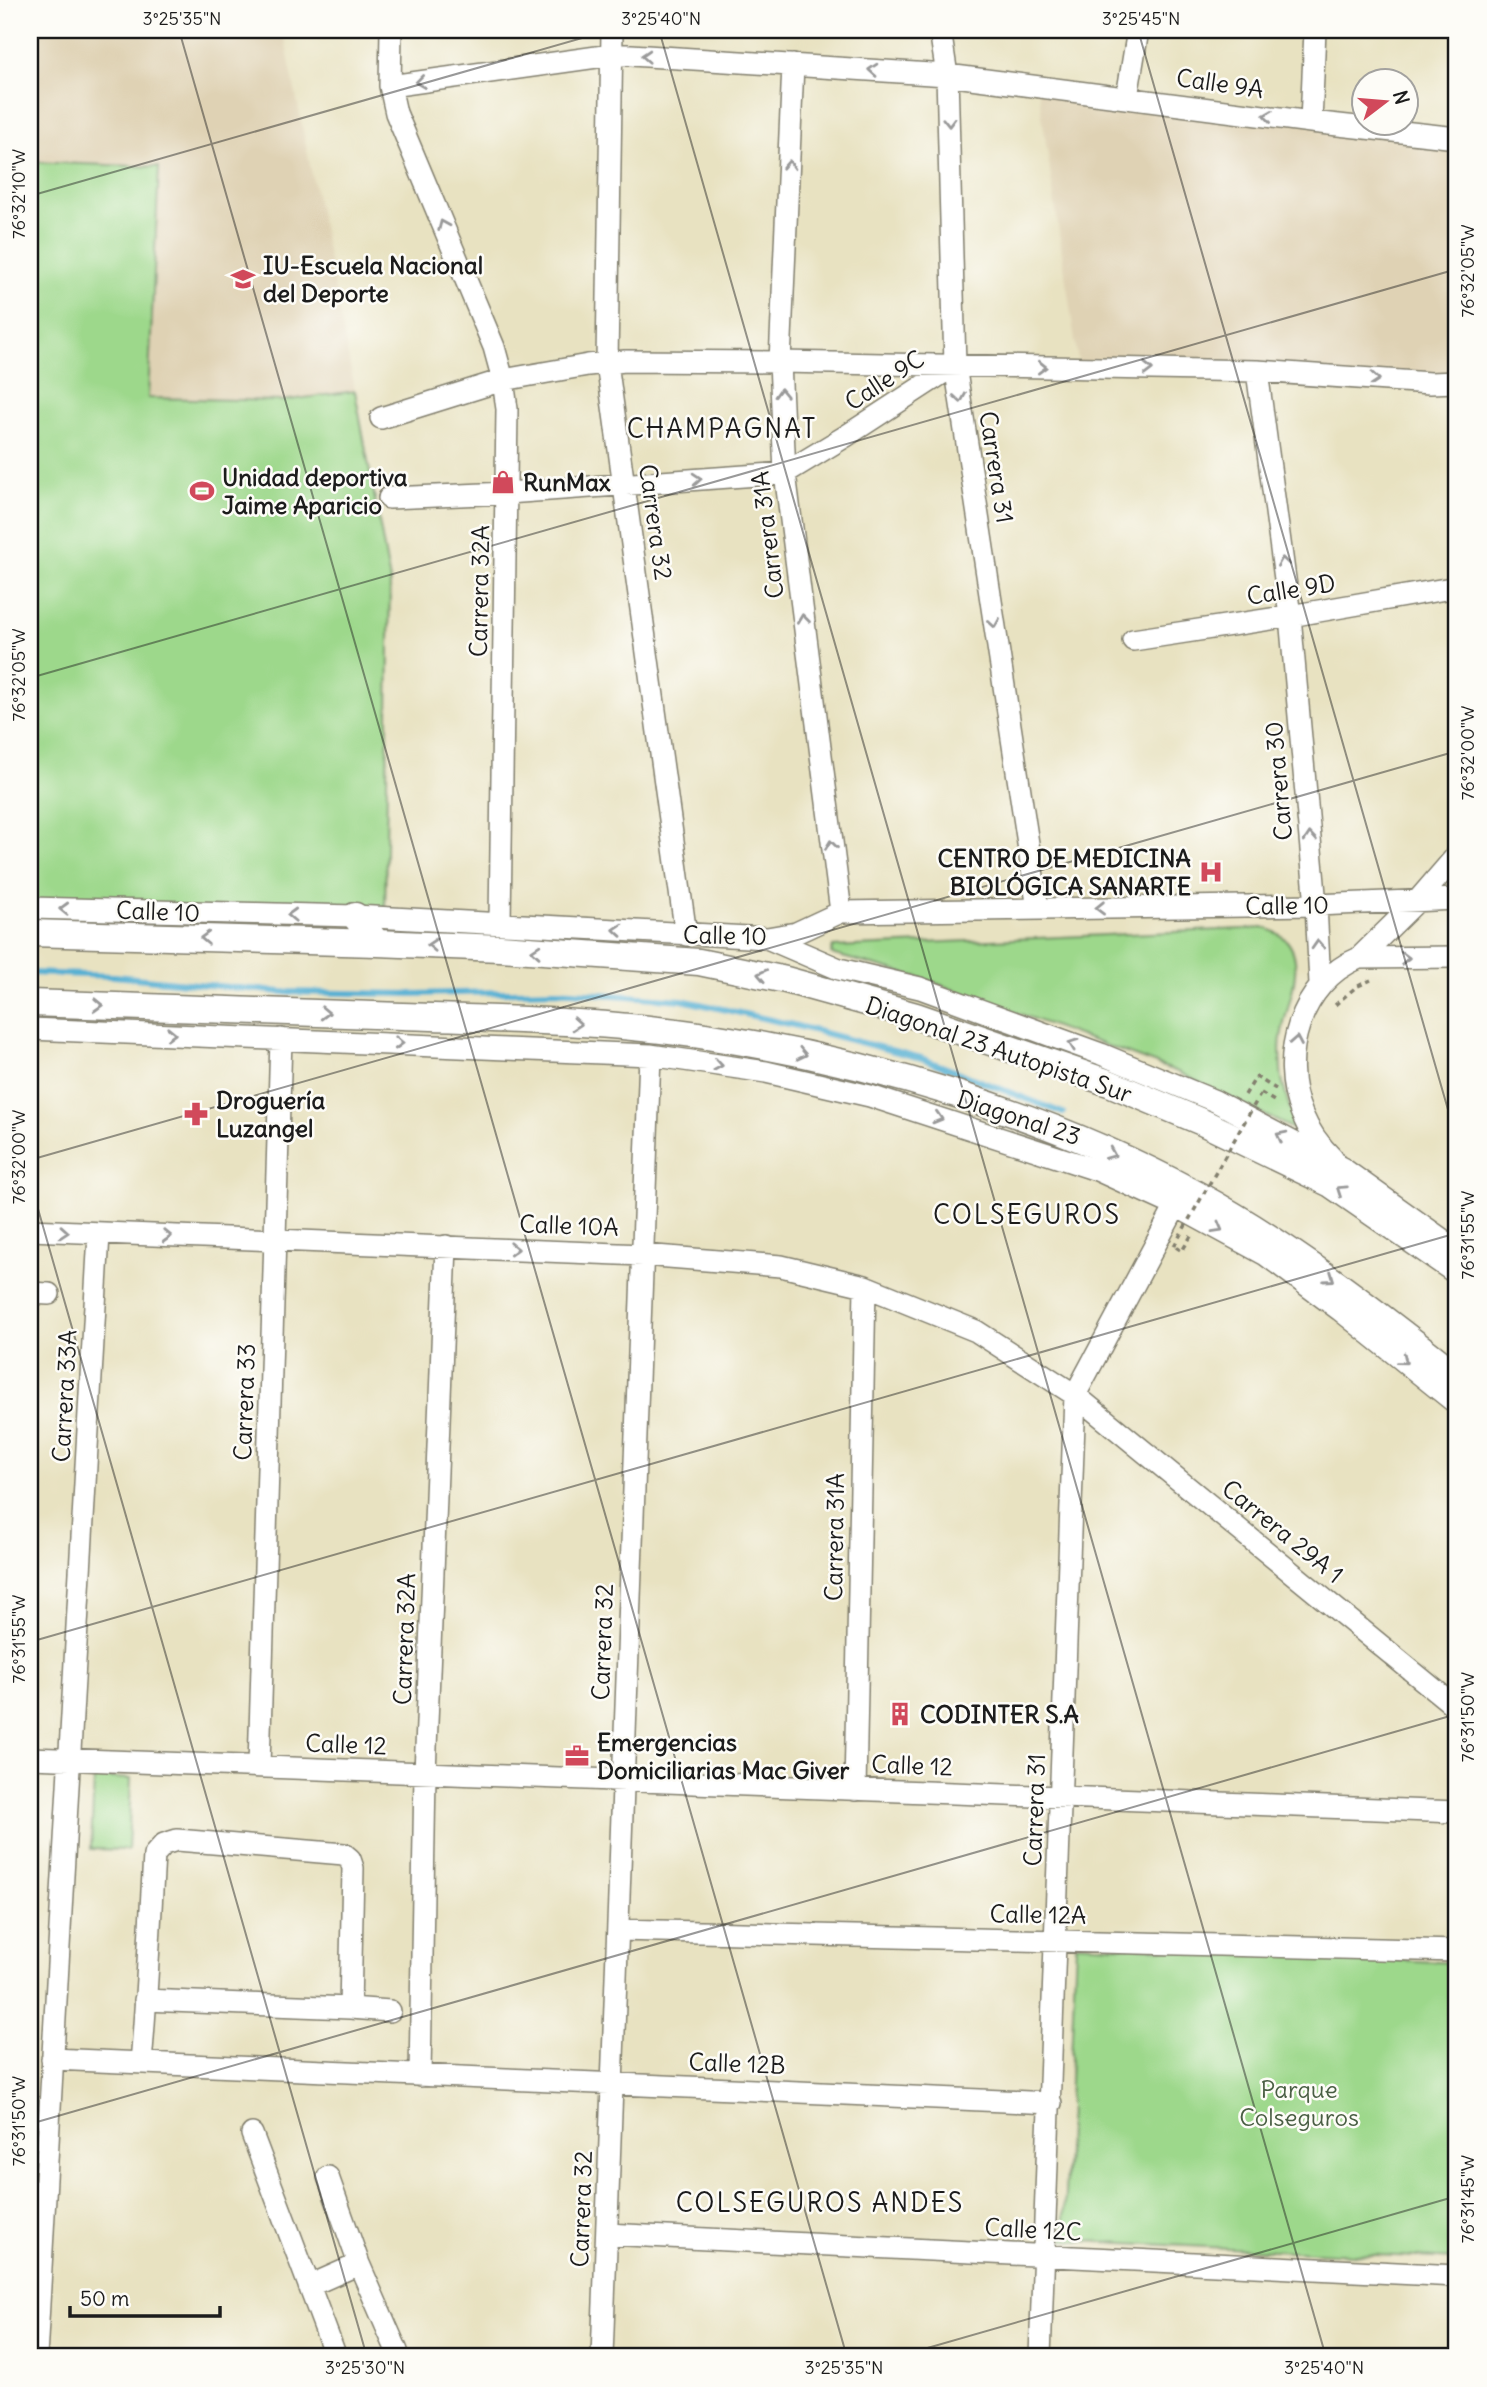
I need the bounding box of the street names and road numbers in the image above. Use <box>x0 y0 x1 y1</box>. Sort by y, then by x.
street label: Calle 9A <box>1174 62 1266 104</box>
street label: Calle 9C <box>839 343 929 417</box>
street label: Carrera 31 <box>973 409 1021 525</box>
street label: Carrera 32 <box>633 462 679 582</box>
street label: Carrera 31A <box>744 469 790 601</box>
street label: Carrera 32A <box>463 525 495 657</box>
street label: Calle 9D <box>1244 567 1338 611</box>
street label: Carrera 30 <box>1258 720 1298 842</box>
street label: Calle 10 <box>1245 889 1329 921</box>
street label: Calle 10 <box>115 895 201 927</box>
street label: Calle 10 <box>683 919 767 951</box>
street label: Diagonal 23 Autopista Sur <box>862 989 1136 1109</box>
street label: Diagonal 23 <box>953 1083 1085 1151</box>
street label: Calle 10A <box>519 1208 619 1242</box>
street label: Carrera 33A <box>46 1329 82 1463</box>
street label: Carrera 33 <box>227 1343 261 1461</box>
street label: Carrera 31A <box>818 1473 850 1601</box>
street label: Carrera 29A 1 <box>1216 1473 1350 1589</box>
street label: Carrera 32A <box>387 1572 421 1706</box>
street label: Carrera 32 <box>585 1583 619 1701</box>
street label: Calle 12 <box>305 1728 387 1760</box>
street label: Calle 12 <box>871 1749 953 1781</box>
street label: Carrera 31 <box>1017 1753 1051 1867</box>
street label: Calle 12A <box>989 1898 1087 1930</box>
street label: Calle 12B <box>688 2046 786 2080</box>
street label: Carrera 32 <box>564 2150 598 2268</box>
street label: Calle 12C <box>984 2211 1082 2247</box>

